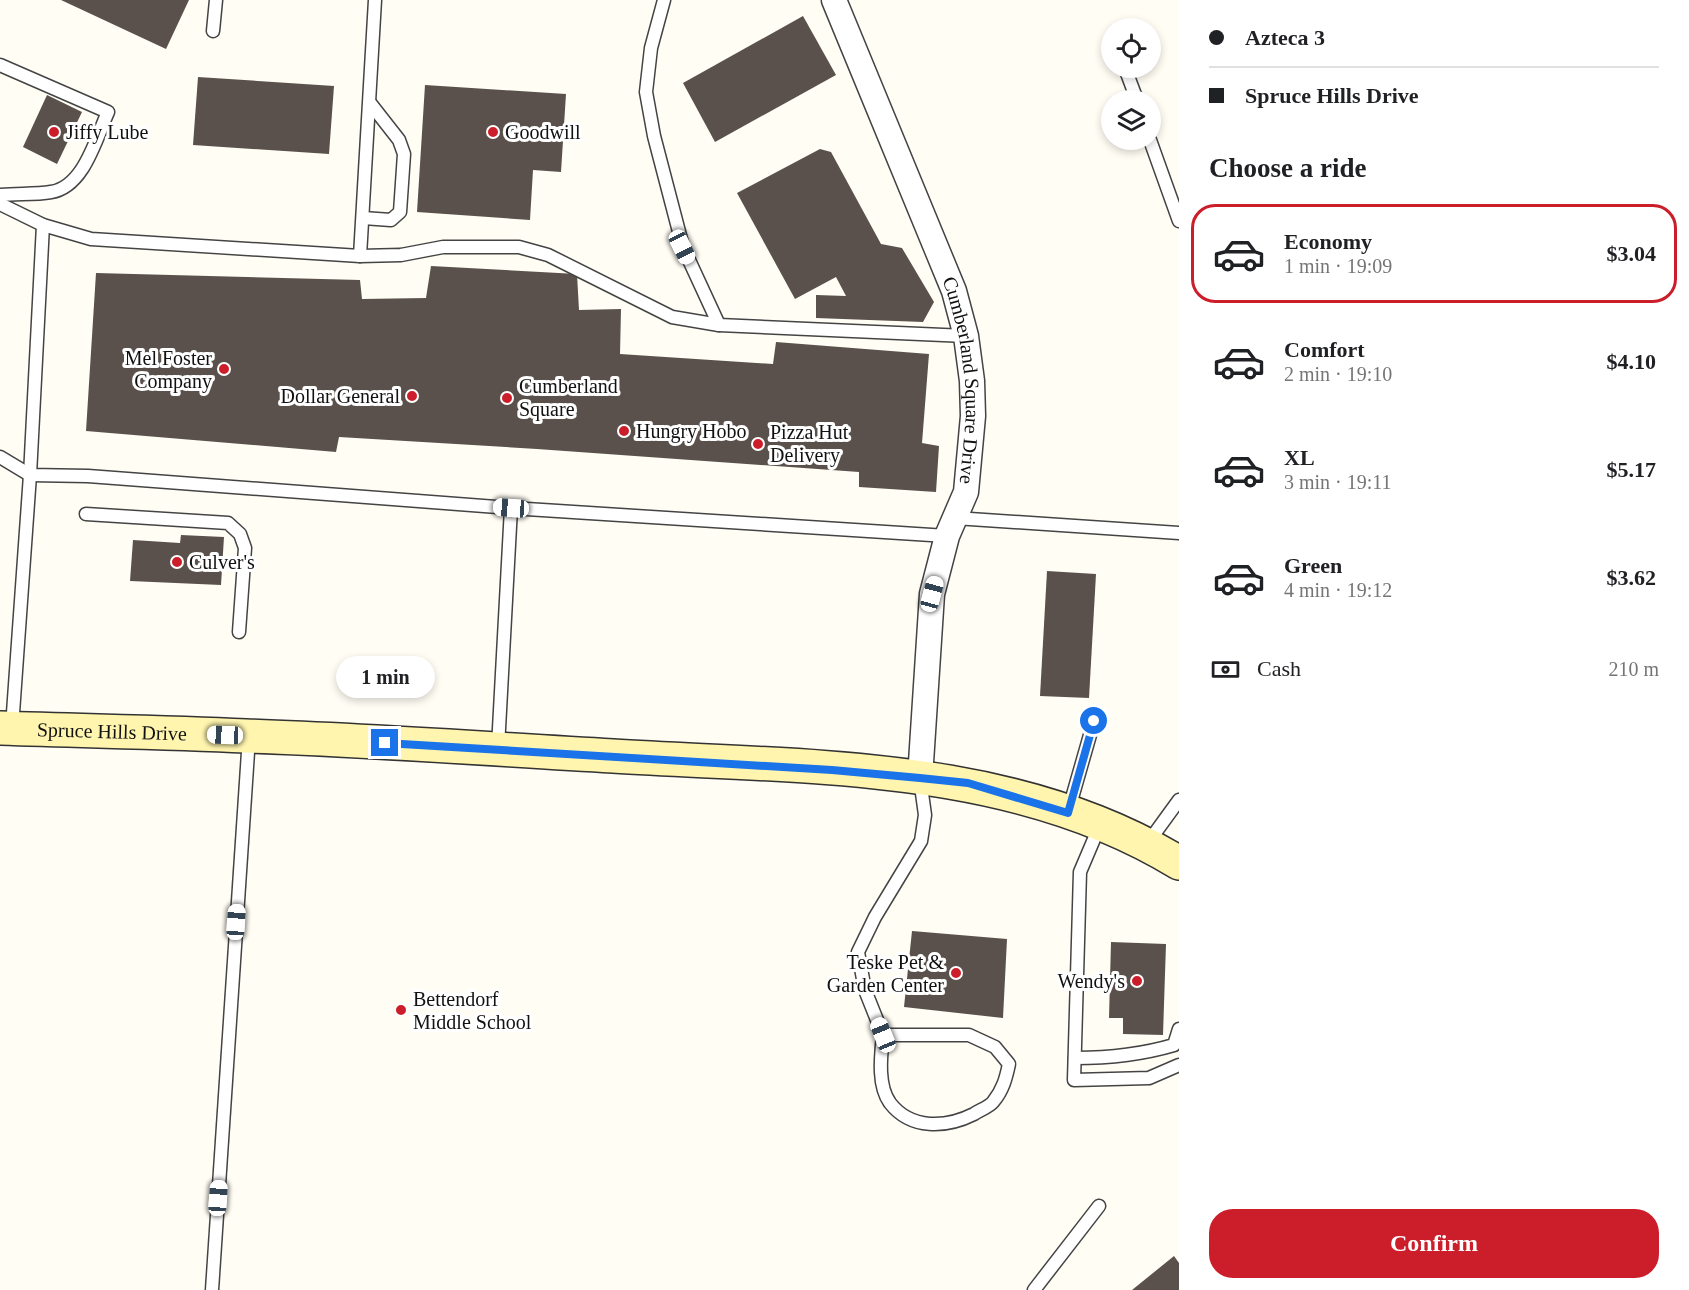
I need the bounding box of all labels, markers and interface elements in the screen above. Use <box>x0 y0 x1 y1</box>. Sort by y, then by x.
map controls <box>1101 18 1161 150</box>
button: locate <box>1101 18 1161 78</box>
text: Azteca 3 <box>1245 25 1325 50</box>
text: Spruce Hills Drive <box>1245 83 1419 108</box>
button: layers <box>1101 90 1161 150</box>
place label: Jiffy Lube <box>66 121 149 144</box>
place label: Goodwill <box>505 121 581 143</box>
marker: Jiffy Lube <box>47 125 61 139</box>
marker: Goodwill <box>486 125 500 139</box>
text: Choose a ride <box>1209 153 1367 183</box>
car <box>666 227 698 267</box>
icon: car <box>1212 227 1266 281</box>
text: Economy <box>1284 229 1372 254</box>
text: $3.04 <box>1607 241 1656 266</box>
text: 1 min · 19:09 <box>1284 255 1392 277</box>
street label: Cumberland Square Drive <box>938 273 984 485</box>
icon: car <box>1212 335 1266 389</box>
text: Comfort <box>1284 337 1365 362</box>
place label: Mel Foster Company <box>125 347 212 393</box>
text: $4.10 <box>1607 349 1656 374</box>
marker: Mel Foster Company <box>217 362 231 376</box>
text: 2 min · 19:10 <box>1284 363 1392 385</box>
place label: Cumberland Square <box>519 375 618 421</box>
place label: Dollar General <box>281 385 400 407</box>
marker: Dollar General <box>405 389 419 403</box>
marker: Cumberland Square <box>500 391 514 405</box>
place label: Hungry Hobo <box>636 420 747 443</box>
place label: Pizza Hut Delivery <box>770 421 849 467</box>
marker: Hungry Hobo <box>617 424 631 438</box>
marker: Pizza Hut Delivery <box>751 437 765 451</box>
icon: car <box>1212 443 1266 497</box>
text: XL <box>1284 445 1315 470</box>
text: $5.17 <box>1607 457 1656 482</box>
text: 3 min · 19:11 <box>1284 471 1392 493</box>
car <box>492 498 530 518</box>
place label: Culver's <box>189 551 255 573</box>
icon: car <box>1212 551 1266 605</box>
text: Green <box>1284 553 1342 578</box>
marker: Culver's <box>170 555 184 569</box>
text: $3.62 <box>1607 565 1656 590</box>
car <box>919 574 945 614</box>
text: 4 min · 19:12 <box>1284 579 1392 601</box>
icon: cash <box>1209 653 1242 686</box>
callout: 1 min <box>336 656 434 698</box>
text: Cash <box>1257 656 1301 681</box>
text: 210 m <box>1608 658 1659 680</box>
text: 1 min <box>361 666 410 688</box>
route start <box>1080 707 1107 734</box>
street label: Spruce Hills Drive <box>37 718 187 745</box>
car <box>207 725 243 745</box>
route end <box>371 729 398 756</box>
car <box>226 903 246 941</box>
place label: Teske Pet & Garden Center <box>827 951 944 996</box>
marker: Teske Pet & Garden Center <box>949 966 963 980</box>
place label: Wendy's <box>1057 970 1125 993</box>
marker: Wendy's <box>1130 974 1144 988</box>
place label: Bettendorf Middle School <box>413 988 532 1033</box>
marker: Bettendorf Middle School <box>394 1003 408 1017</box>
car <box>868 1015 898 1055</box>
car <box>208 1179 228 1217</box>
button: Confirm <box>1209 1209 1659 1278</box>

